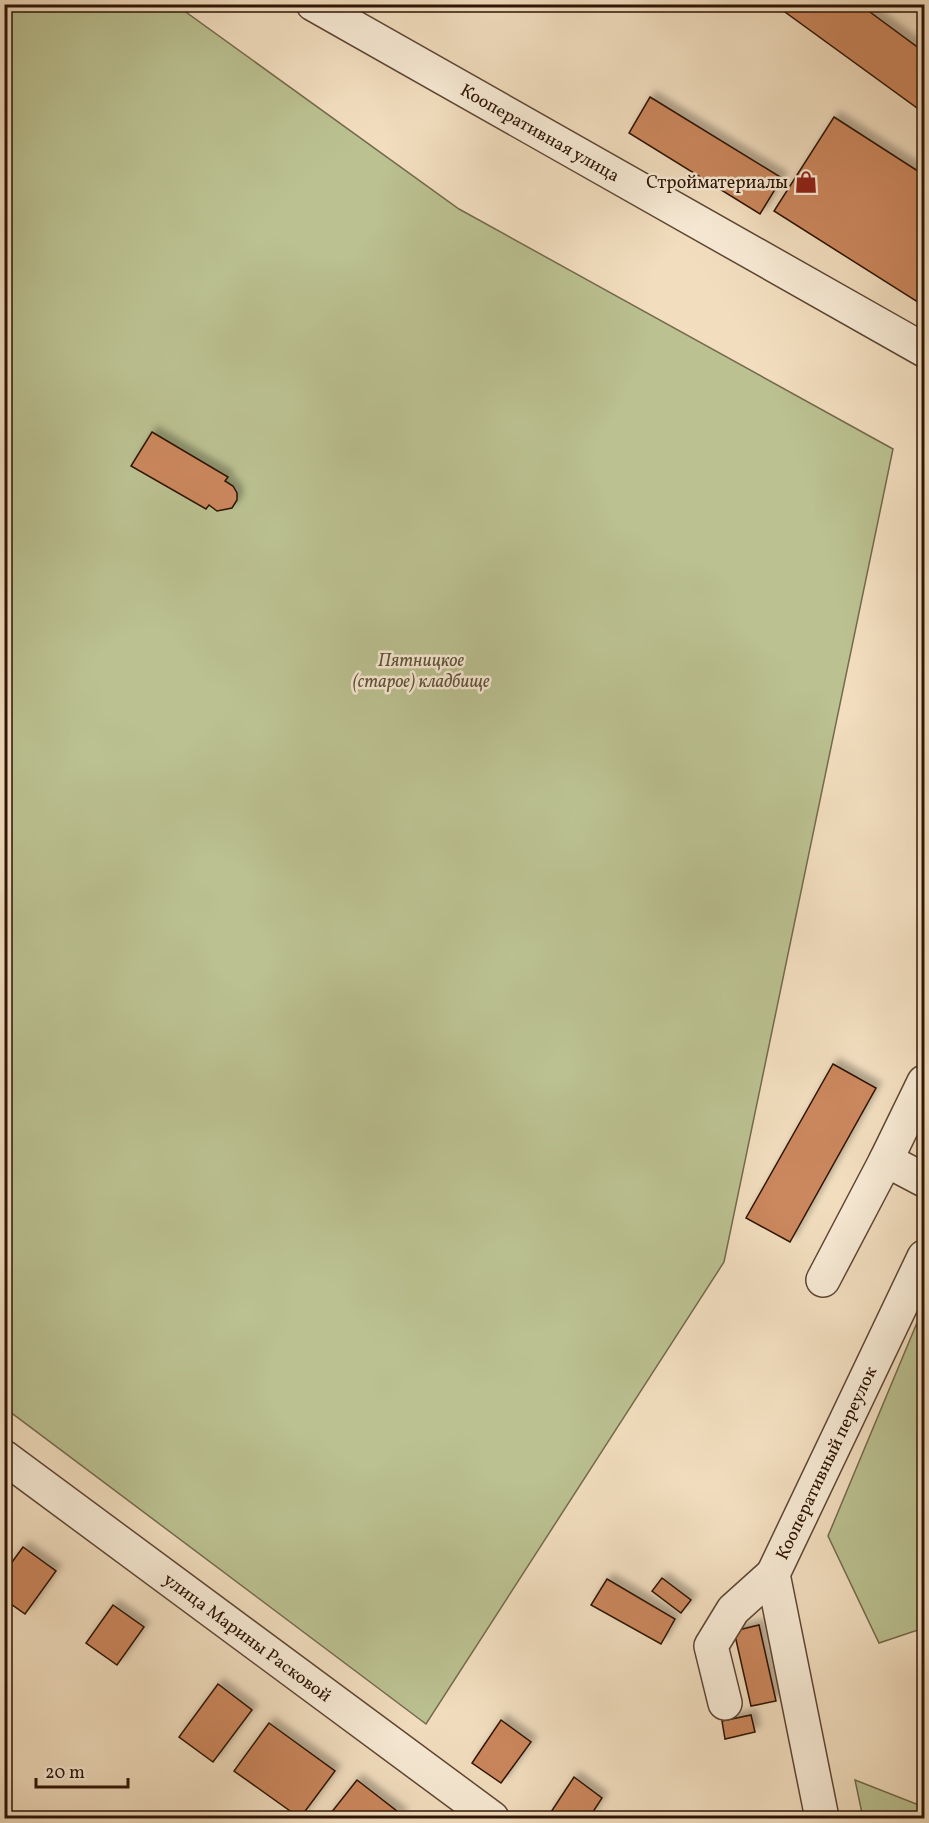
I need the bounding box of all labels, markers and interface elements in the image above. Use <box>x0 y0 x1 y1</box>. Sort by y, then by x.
street label: Кооперативная улица <box>455 79 624 189</box>
shop icon: Стройматериалы <box>793 169 819 195</box>
place label: Стройматериалы <box>646 171 788 196</box>
park label: Пятницкое (старое) кладбище <box>352 649 490 695</box>
street label: Кооперативный переулок <box>771 1362 884 1564</box>
street label: улица Марины Расковой <box>157 1568 336 1709</box>
scale bar <box>36 1751 128 1789</box>
text: 20 m <box>45 1761 85 1786</box>

